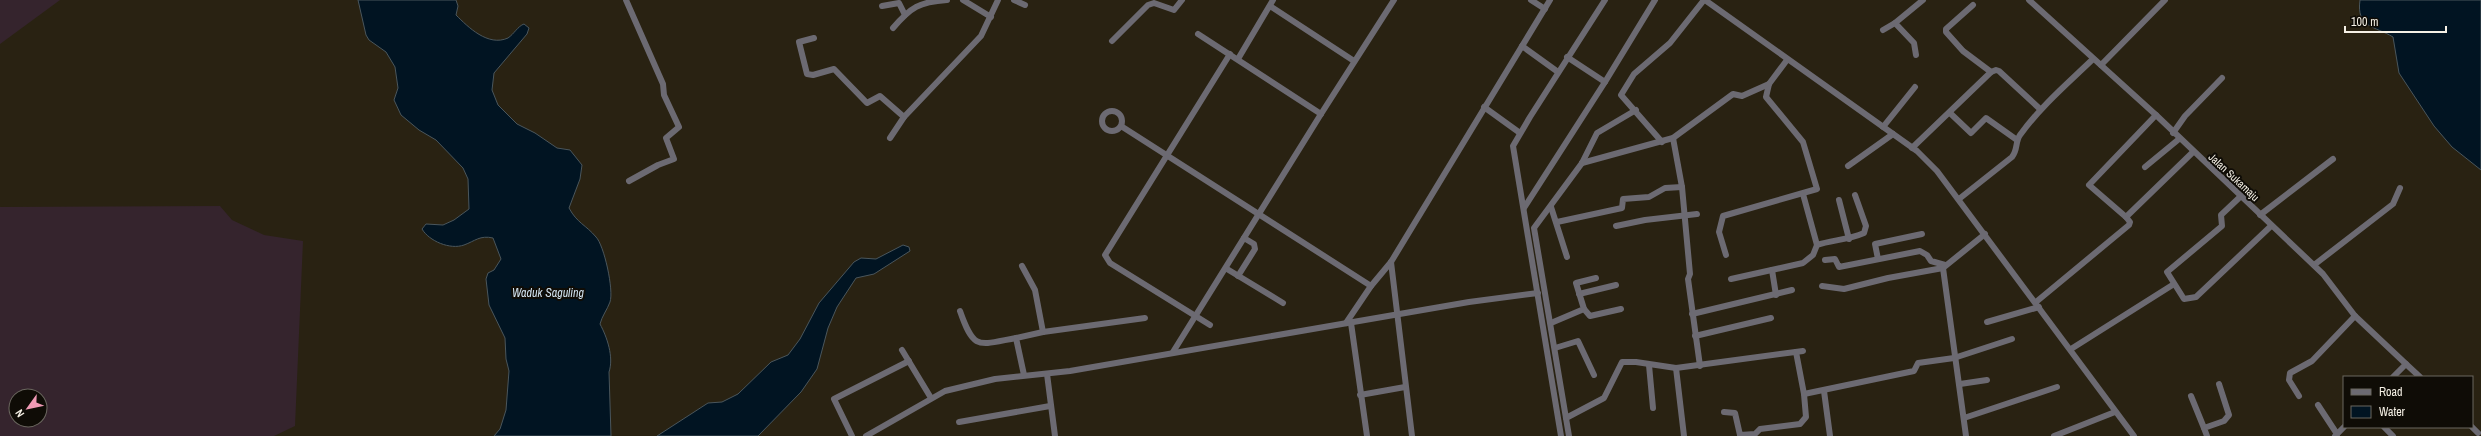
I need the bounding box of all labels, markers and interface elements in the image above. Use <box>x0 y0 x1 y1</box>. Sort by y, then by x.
scale bar <box>2345 8 2446 34</box>
text: 100 m <box>2351 14 2378 30</box>
street label: Jalan Sukamaju <box>2206 150 2262 204</box>
water label: Waduk Saguling <box>512 285 585 301</box>
legend <box>2343 376 2473 428</box>
text: Road <box>2379 384 2403 400</box>
north arrow <box>8 388 48 428</box>
text: Water <box>2379 404 2406 420</box>
text: N <box>12 407 27 420</box>

